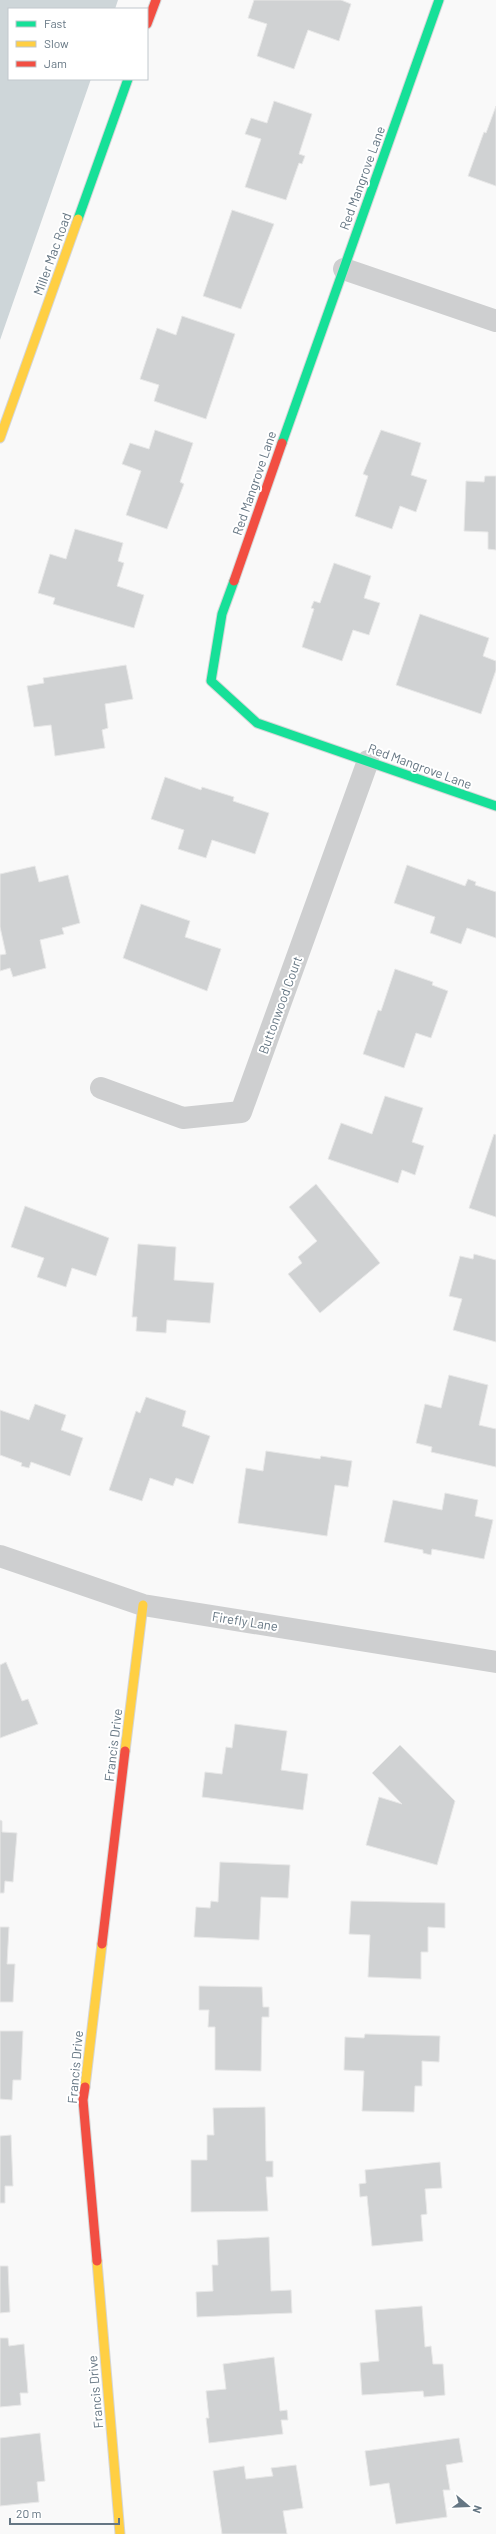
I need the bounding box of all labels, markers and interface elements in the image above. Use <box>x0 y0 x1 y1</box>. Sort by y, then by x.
legend <box>8 8 148 80</box>
text: Fast <box>44 16 67 30</box>
text: Slow <box>44 36 69 50</box>
text: Jam <box>44 56 67 70</box>
street label: Red Mangrove Lane <box>336 124 388 232</box>
street label: Miller Mac Road <box>30 210 74 298</box>
street label: Red Mangrove Lane <box>229 429 279 537</box>
street label: Red Mangrove Lane <box>366 740 474 792</box>
street label: Buttonwood Court <box>255 954 305 1056</box>
street label: Firefly Lane <box>211 1608 279 1634</box>
street label: Francis Drive <box>101 1708 125 1782</box>
street label: Francis Drive <box>64 2030 86 2104</box>
street label: Francis Drive <box>84 2355 106 2429</box>
north arrow <box>448 2486 488 2526</box>
scale bar <box>10 2500 119 2526</box>
text: N <box>471 2504 485 2515</box>
text: 20 m <box>16 2506 42 2520</box>

